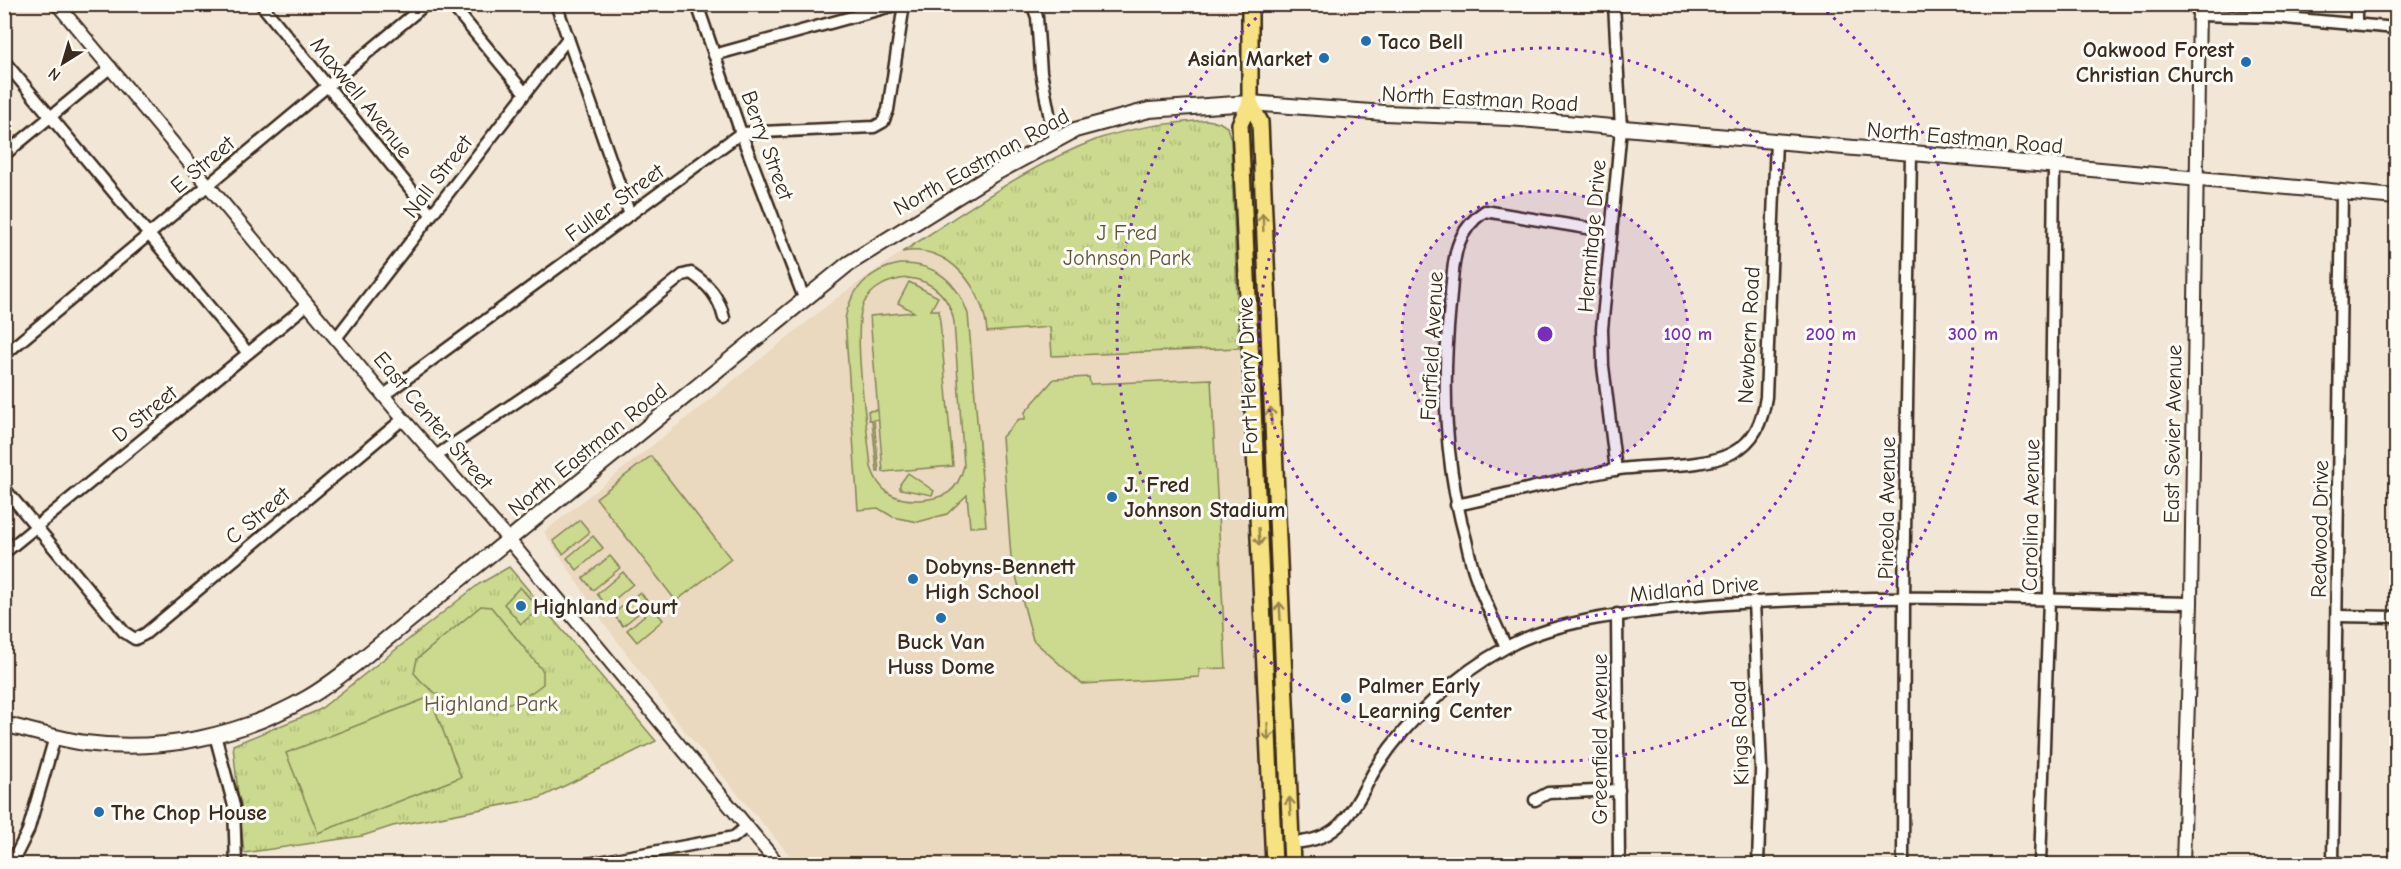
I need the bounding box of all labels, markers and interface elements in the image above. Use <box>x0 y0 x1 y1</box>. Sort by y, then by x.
place label: Taco Bell <box>1378 29 1463 55</box>
street label: Maxwell Avenue <box>305 32 418 163</box>
north arrow <box>33 33 93 93</box>
marker: Taco Bell <box>1359 34 1373 48</box>
place label: Oakwood Forest Christian Church <box>2076 37 2235 88</box>
place label: Asian Market <box>1188 46 1313 72</box>
marker: Asian Market <box>1317 51 1331 65</box>
marker: Oakwood Forest Christian Church <box>2239 55 2253 69</box>
text: N <box>45 64 64 85</box>
street label: North Eastman Road <box>1381 81 1579 117</box>
street label: Berry Street <box>735 87 799 204</box>
street label: North Eastman Road <box>889 103 1074 221</box>
street label: North Eastman Road <box>1866 116 2064 160</box>
street label: Nall Street <box>397 129 479 223</box>
street label: E Street <box>165 130 241 199</box>
street label: Fuller Street <box>560 158 670 247</box>
street label: Hermitage Drive <box>1572 159 1612 314</box>
one-way arrow <box>1258 212 1269 232</box>
park label: J Fred Johnson Park <box>1063 220 1191 271</box>
street label: Newbern Road <box>1732 266 1766 404</box>
street label: Fairfield Avenue <box>1415 271 1449 421</box>
street label: Fort Henry Drive <box>1232 297 1264 455</box>
centre of rings <box>1535 324 1555 344</box>
text: 100 m <box>1664 324 1712 345</box>
text: 200 m <box>1806 324 1856 345</box>
text: 300 m <box>1948 324 1998 345</box>
street label: East Sevier Avenue <box>2158 344 2188 524</box>
street label: East Center Street <box>368 346 499 495</box>
street label: North Eastman Road <box>503 378 672 522</box>
street label: D Street <box>107 379 183 448</box>
one-way arrow <box>1266 407 1277 427</box>
street label: Pineola Avenue <box>1873 436 1901 580</box>
street label: Carolina Avenue <box>2017 439 2045 591</box>
street label: Redwood Drive <box>2306 460 2334 598</box>
place label: J. Fred Johnson Stadium <box>1124 472 1285 523</box>
street label: C Street <box>220 481 296 550</box>
marker: J. Fred Johnson Stadium <box>1105 490 1119 504</box>
one-way arrow <box>1254 526 1265 546</box>
place label: Dobyns-Bennett High School <box>925 554 1076 605</box>
street label: Midland Drive <box>1628 570 1760 608</box>
marker: Dobyns-Bennett High School <box>906 572 920 586</box>
place label: Highland Court <box>533 594 678 620</box>
marker: Highland Court <box>514 599 528 613</box>
one-way arrow <box>1275 602 1286 622</box>
marker: Buck Van Huss Dome <box>934 611 948 625</box>
place label: Buck Van Huss Dome <box>887 629 995 680</box>
street label: Greenfield Avenue <box>1587 653 1613 825</box>
place label: Palmer Early Learning Center <box>1358 673 1512 724</box>
street label: Kings Road <box>1725 680 1755 786</box>
park label: Highland Park <box>424 691 558 717</box>
marker: Palmer Early Learning Center <box>1339 691 1353 705</box>
one-way arrow <box>1263 721 1274 741</box>
one-way arrow <box>1284 797 1295 817</box>
place label: The Chop House <box>111 800 267 826</box>
marker: The Chop House <box>92 805 106 819</box>

